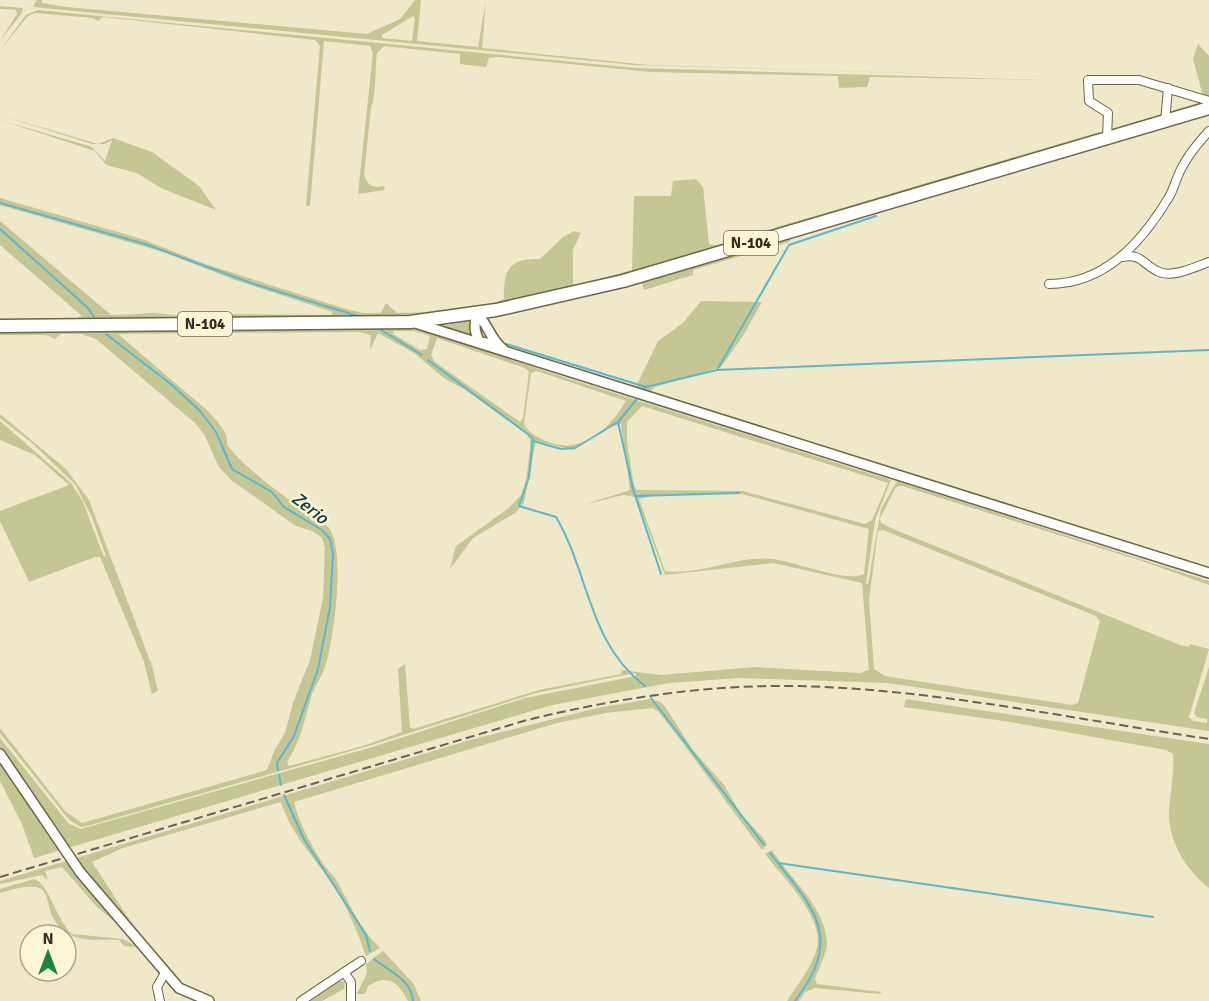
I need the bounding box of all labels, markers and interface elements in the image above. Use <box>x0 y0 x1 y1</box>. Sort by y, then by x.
road number: N-104 <box>724 231 778 255</box>
road number: N-104 <box>178 312 232 336</box>
water label: Zerio <box>287 487 334 530</box>
north arrow <box>18 923 78 983</box>
text: N <box>42 929 54 949</box>

